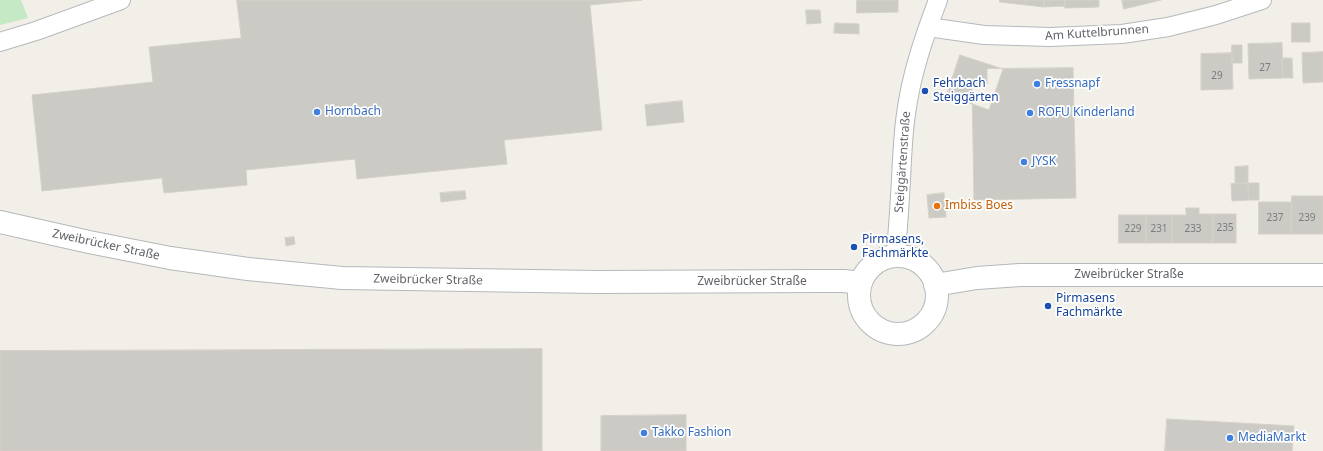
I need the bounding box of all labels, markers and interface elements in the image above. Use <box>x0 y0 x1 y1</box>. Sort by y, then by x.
street label: Am Kuttelbrunnen <box>1045 22 1149 44</box>
house number: 27 <box>1259 62 1271 74</box>
house number: 29 <box>1211 70 1223 82</box>
place label: Fehrbach Steiggärten <box>933 77 999 105</box>
place label: Fressnapf <box>1045 77 1100 91</box>
marker: Fressnapf <box>1032 79 1042 89</box>
marker: Fehrbach Steiggärten <box>920 86 930 96</box>
place label: Hornbach <box>325 105 381 119</box>
place label: ROFU Kinderland <box>1038 106 1135 120</box>
marker: Hornbach <box>312 107 322 117</box>
marker: ROFU Kinderland <box>1025 108 1035 118</box>
street label: Steiggärtenstraße <box>892 111 914 213</box>
place label: JYSK <box>1032 155 1056 169</box>
marker: JYSK <box>1019 157 1029 167</box>
place label: Imbiss Boes <box>945 199 1013 213</box>
marker: Imbiss Boes <box>932 201 942 211</box>
house number: 237 <box>1266 212 1284 224</box>
house number: 239 <box>1298 212 1316 224</box>
house number: 235 <box>1216 222 1234 234</box>
house number: 229 <box>1124 223 1142 235</box>
house number: 231 <box>1150 223 1168 235</box>
house number: 233 <box>1184 223 1202 235</box>
street label: Zweibrücker Straße <box>51 227 161 263</box>
place label: Pirmasens, Fachmärkte <box>862 233 929 261</box>
marker: Pirmasens, Fachmärkte <box>849 242 859 252</box>
street label: Zweibrücker Straße <box>1074 268 1184 282</box>
street label: Zweibrücker Straße <box>373 272 483 288</box>
street label: Zweibrücker Straße <box>697 275 807 289</box>
place label: Pirmasens Fachmärkte <box>1056 292 1123 320</box>
marker: Pirmasens Fachmärkte <box>1043 301 1053 311</box>
place label: Takko Fashion <box>652 426 732 440</box>
marker: Takko Fashion <box>639 428 649 438</box>
place label: MediaMarkt <box>1238 431 1306 445</box>
marker: MediaMarkt <box>1225 433 1235 443</box>

